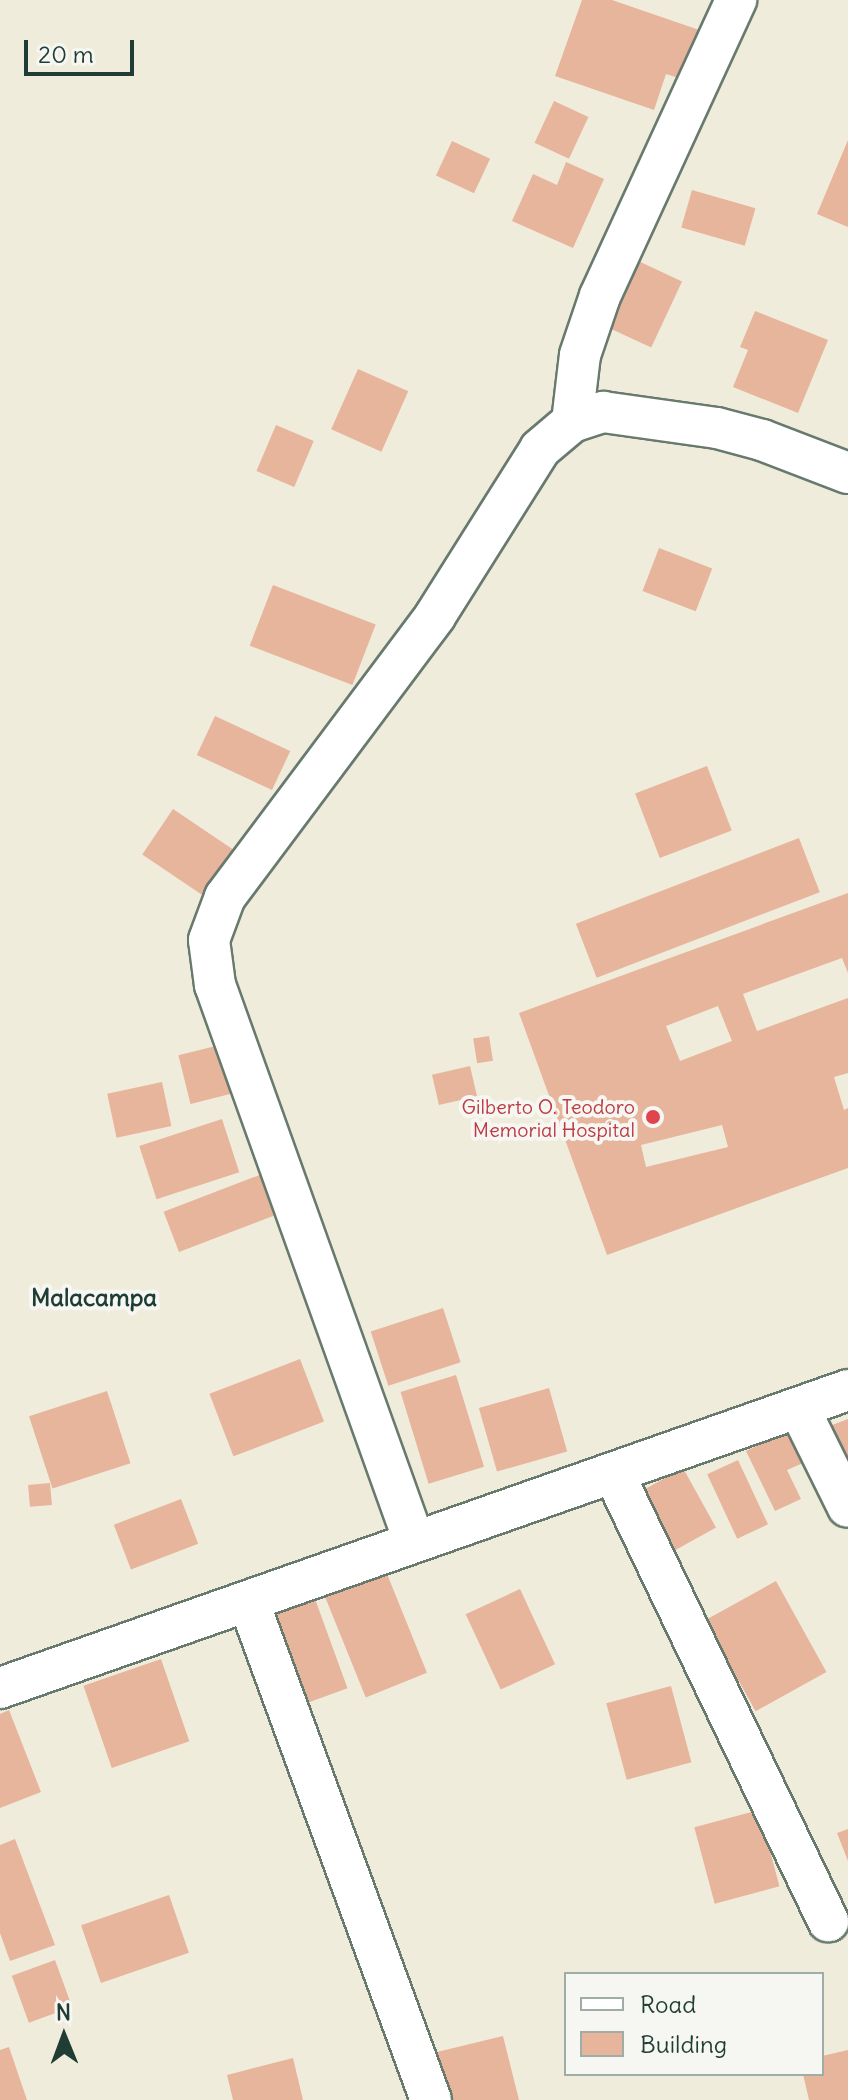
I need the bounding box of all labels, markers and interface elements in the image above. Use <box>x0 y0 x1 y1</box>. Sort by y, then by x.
scale bar <box>28 24 138 74</box>
text: 20 m <box>38 39 94 69</box>
place label: Gilberto O. Teodoro Memorial Hospital <box>462 1094 635 1141</box>
marker: Gilberto O. Teodoro Memorial Hospital <box>642 1106 664 1128</box>
district label: Malacampa <box>31 1284 157 1312</box>
legend <box>564 1972 824 2076</box>
text: Road <box>640 1989 696 2019</box>
north arrow <box>24 1996 104 2076</box>
text: N <box>56 1998 71 2026</box>
text: Building <box>640 2029 727 2059</box>

